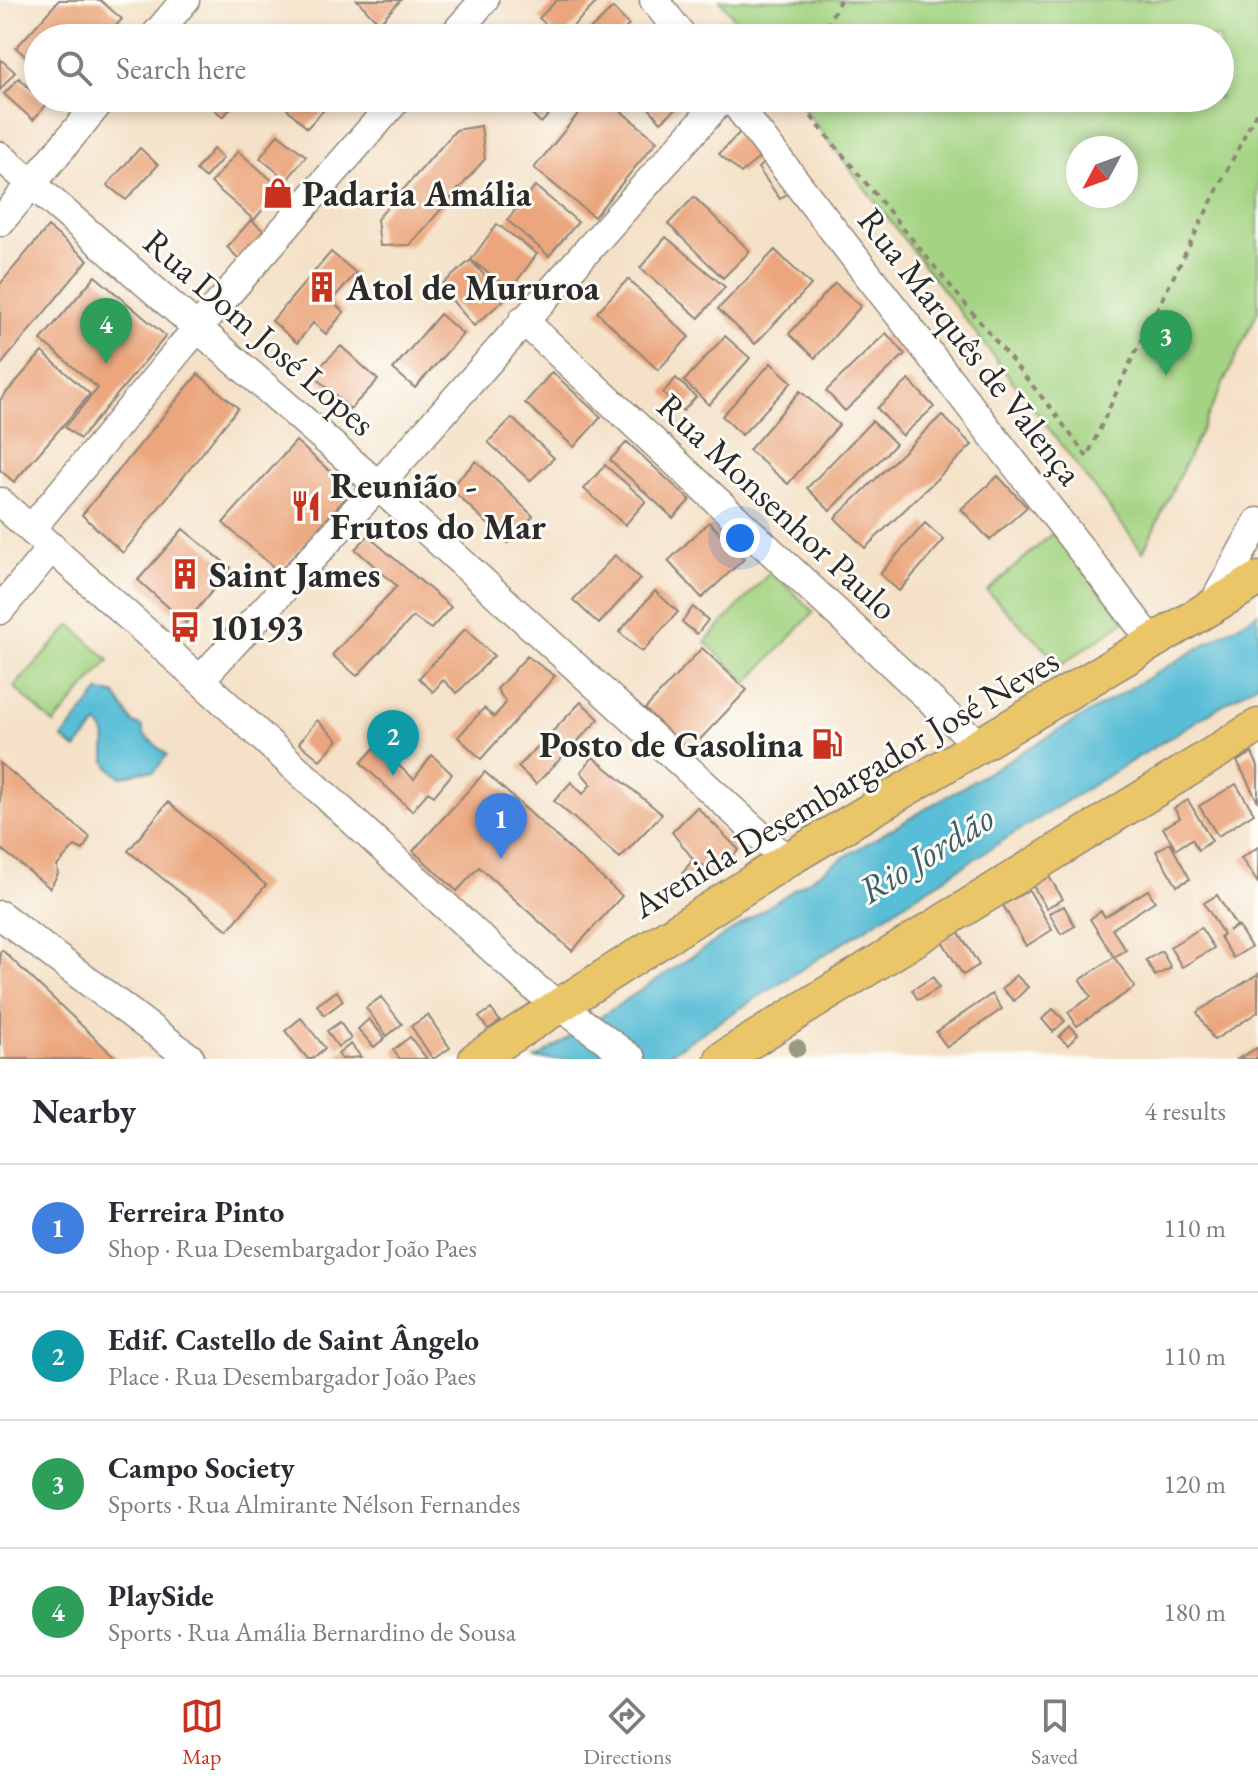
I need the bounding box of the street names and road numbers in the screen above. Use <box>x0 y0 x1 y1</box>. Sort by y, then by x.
street label: Rua Marquês de Valença <box>848 198 1094 495</box>
street label: Rua Dom José Lopes <box>134 219 385 446</box>
street label: Rua Monsenhor Paulo <box>647 382 908 630</box>
street label: Avenida Desembargador José Neves <box>623 636 1067 929</box>

